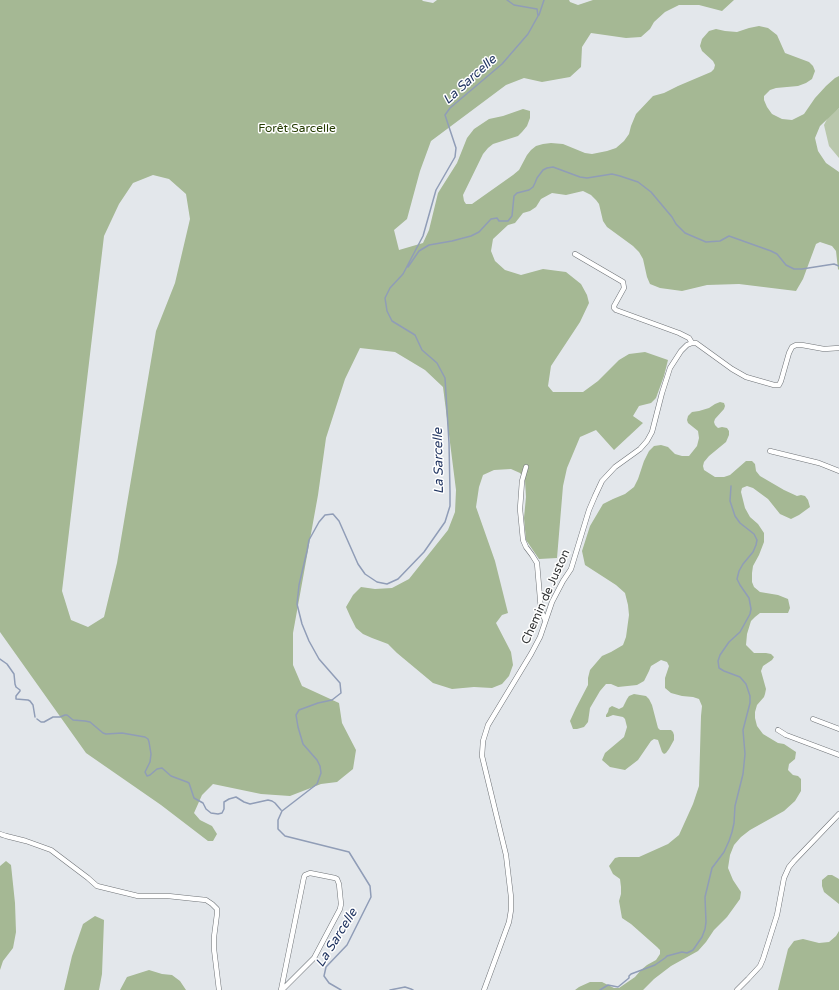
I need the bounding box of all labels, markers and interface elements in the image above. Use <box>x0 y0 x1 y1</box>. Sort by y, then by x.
water label: La Sarcelle <box>440 52 500 108</box>
park label: Forêt Sarcelle <box>258 122 336 136</box>
water label: La Sarcelle <box>431 428 447 494</box>
street label: Chemin de Juston <box>519 547 573 647</box>
water label: La Sarcelle <box>313 906 361 970</box>

